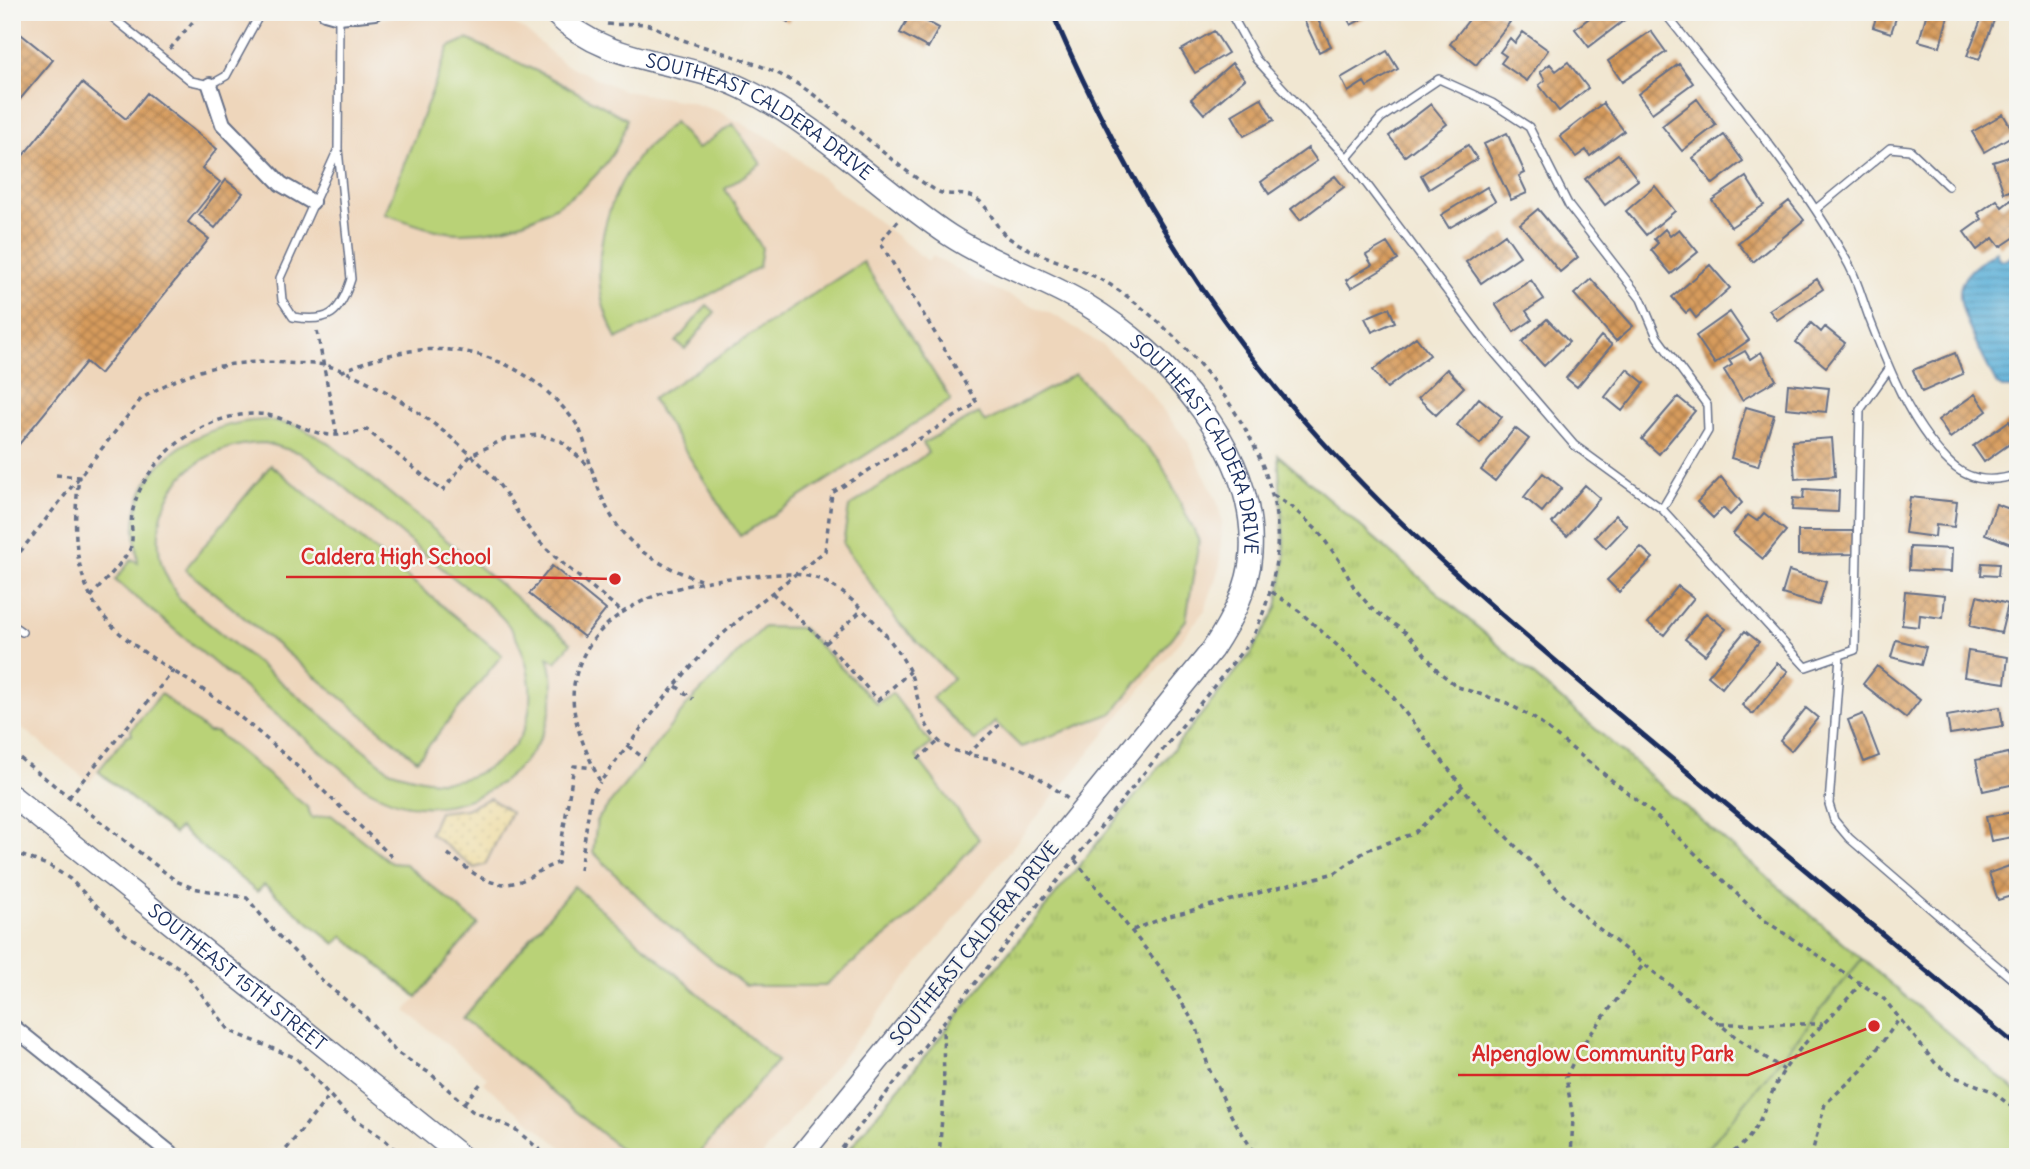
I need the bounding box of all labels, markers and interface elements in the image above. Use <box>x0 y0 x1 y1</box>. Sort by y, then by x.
street label: SOUTHEAST CALDERA DRIVE <box>643 48 878 185</box>
street label: SOUTHEAST CALDERA DRIVE <box>1125 329 1263 555</box>
callout: Caldera High School <box>286 535 505 577</box>
text: Caldera High School <box>301 543 491 570</box>
street label: SOUTHEAST CALDERA DRIVE <box>884 836 1064 1050</box>
street label: SOUTHEAST 15TH STREET <box>143 898 331 1056</box>
callout: Alpenglow Community Park <box>1458 1033 1748 1075</box>
text: Alpenglow Community Park <box>1472 1040 1734 1067</box>

